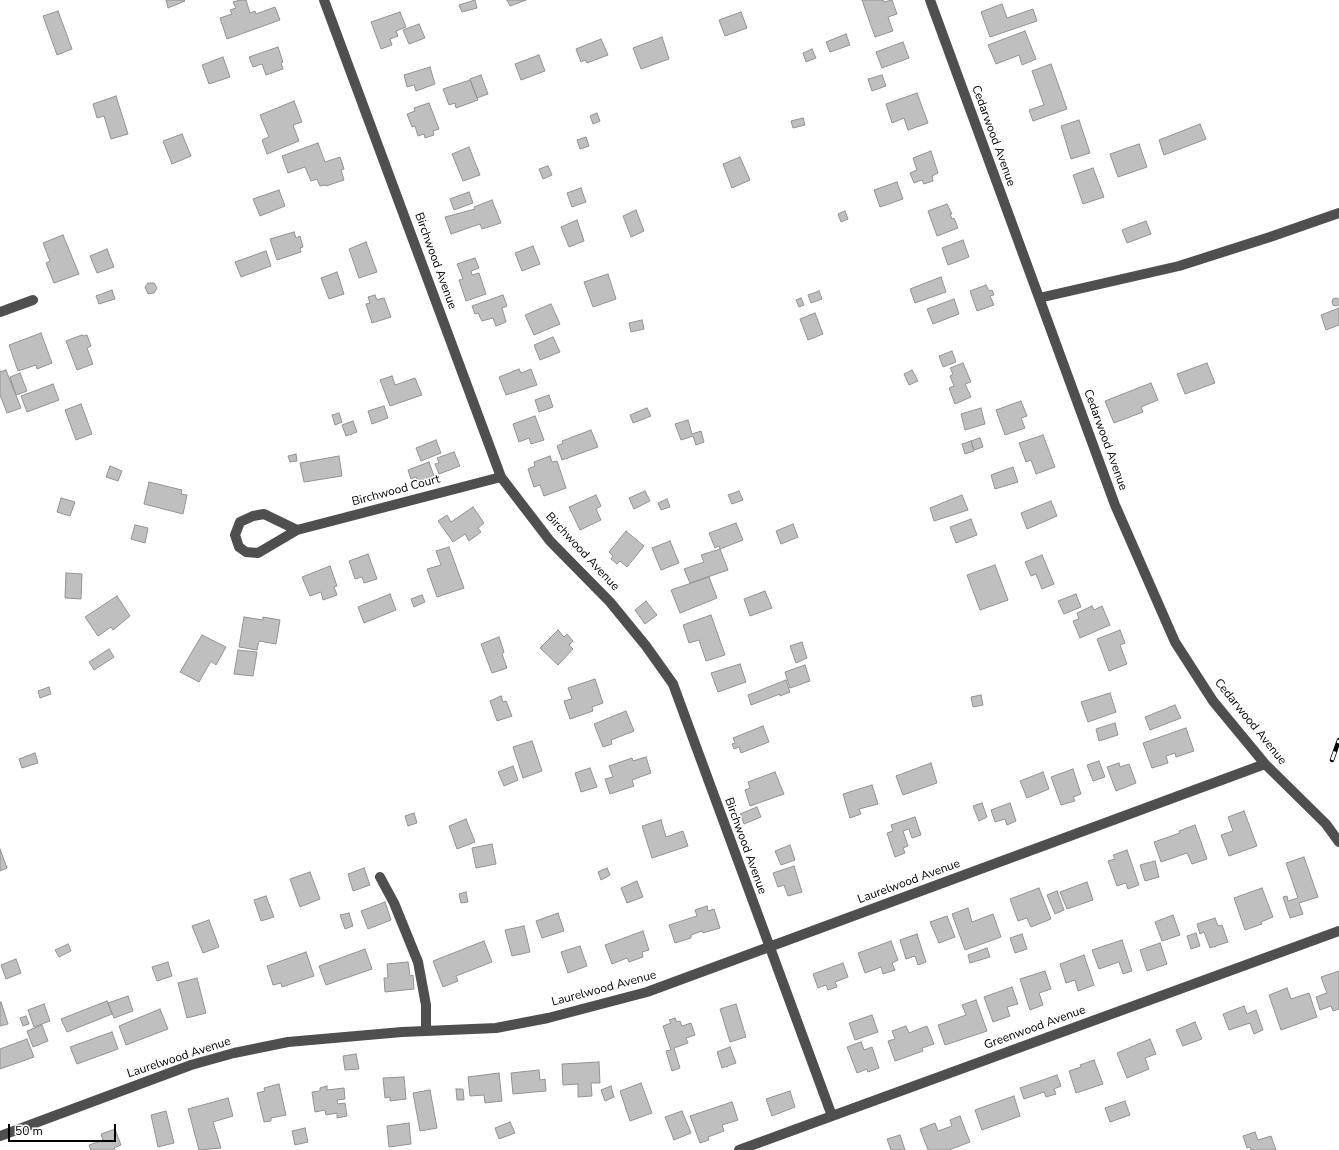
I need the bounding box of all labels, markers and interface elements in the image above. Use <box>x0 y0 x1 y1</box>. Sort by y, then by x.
street label: Cedarwood Avenue <box>968 84 1018 188</box>
street label: Birchwood Avenue <box>411 211 459 311</box>
street label: Cedarwood Avenue <box>1080 388 1130 492</box>
street label: Birchwood Court <box>350 472 442 510</box>
street label: Birchwood Avenue <box>542 510 622 594</box>
street label: Cedarwood Avenue <box>1211 676 1289 768</box>
street label: Birchwood Avenue <box>721 796 769 896</box>
street label: Laurelwood Avenue <box>856 857 962 907</box>
street label: Laurelwood Avenue <box>550 968 658 1010</box>
street label: Greenwood Avenue <box>982 1003 1088 1053</box>
street label: Laurelwood Avenue <box>125 1034 233 1082</box>
scale bar <box>10 1116 118 1142</box>
text: 50 m <box>15 1123 43 1139</box>

